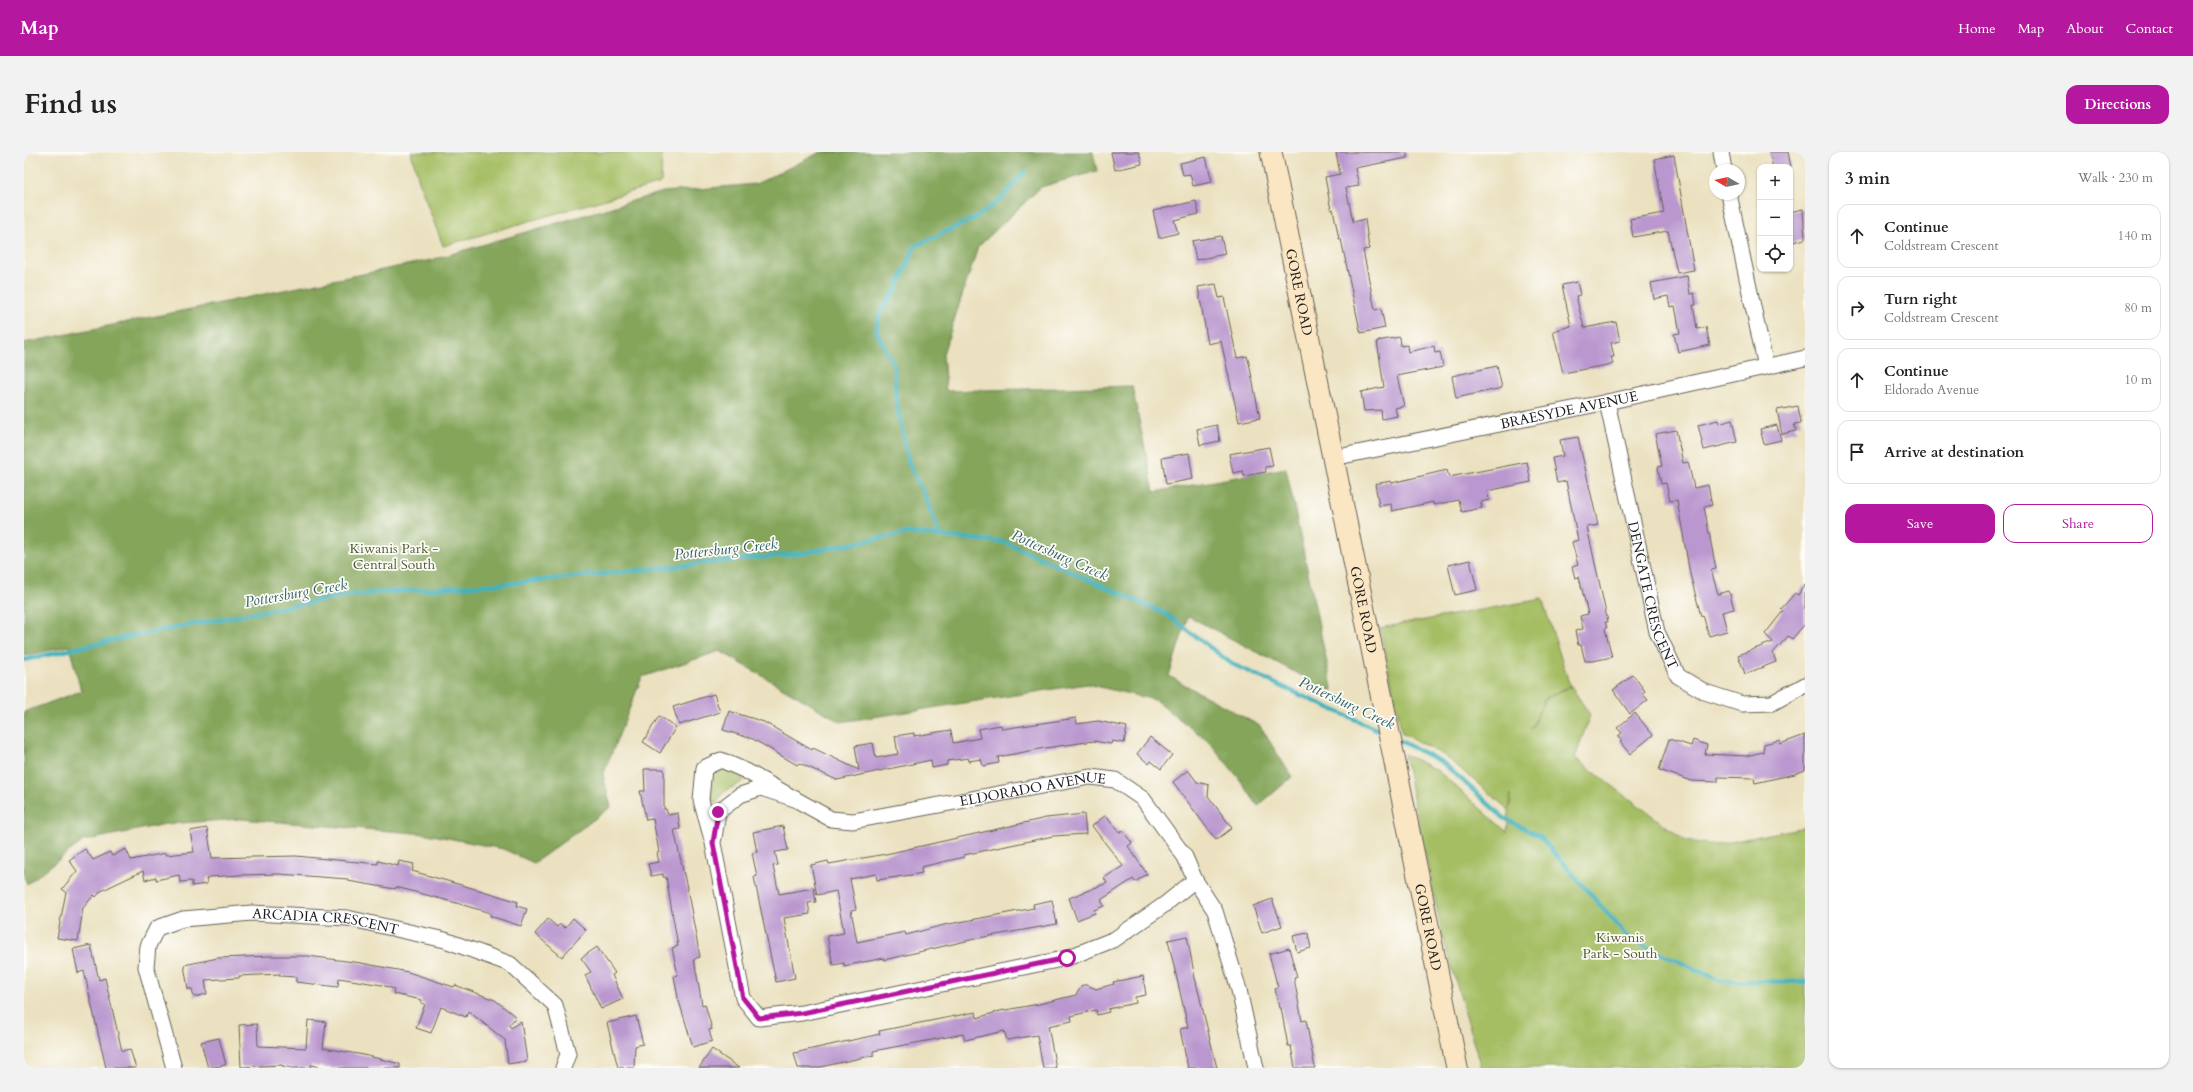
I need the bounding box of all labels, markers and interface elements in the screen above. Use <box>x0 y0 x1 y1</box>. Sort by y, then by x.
text: Map <box>20 15 59 41</box>
text: Home <box>1958 19 1996 38</box>
text: Map <box>2018 19 2044 38</box>
text: About <box>2066 19 2103 38</box>
text: Contact <box>2125 19 2173 38</box>
text: Find us <box>24 85 117 123</box>
button: Directions <box>2066 85 2169 124</box>
north arrow <box>1709 164 1745 200</box>
map controls <box>1757 164 1793 272</box>
button: + <box>1757 164 1793 200</box>
text: 3 min <box>1845 167 1890 190</box>
text: Walk · 230 m <box>2078 169 2153 187</box>
button: − <box>1757 200 1793 236</box>
text: Continue <box>1884 217 1949 237</box>
icon: ahead <box>1846 225 1868 247</box>
text: 140 m <box>2118 227 2152 245</box>
button: locate <box>1757 236 1793 272</box>
text: Coldstream Crescent <box>1884 237 1999 255</box>
street label: GORE ROAD <box>1281 247 1318 337</box>
text: Turn right <box>1884 289 1957 309</box>
icon: right <box>1846 297 1868 319</box>
text: 80 m <box>2124 299 2152 317</box>
text: Coldstream Crescent <box>1884 309 1999 327</box>
text: Continue <box>1884 361 1949 381</box>
icon: ahead <box>1846 369 1868 391</box>
text: 10 m <box>2124 371 2152 389</box>
text: Eldorado Avenue <box>1884 381 1979 399</box>
street label: BRAESYDE AVENUE <box>1499 386 1640 433</box>
icon: arrive <box>1846 441 1868 463</box>
text: Arrive at destination <box>1884 442 2024 462</box>
button: Save <box>1845 504 1995 543</box>
button: Share <box>2003 504 2153 543</box>
street label: DENGATE CRESCENT <box>1624 519 1683 672</box>
water label: Pottersburg Creek <box>1008 525 1112 585</box>
water label: Pottersburg Creek <box>673 534 779 564</box>
park label: Kiwanis Park - Central South <box>350 539 438 574</box>
street label: GORE ROAD <box>1346 564 1382 655</box>
water label: Pottersburg Creek <box>243 574 349 612</box>
water label: Pottersburg Creek <box>1296 672 1399 734</box>
street label: ELDORADO AVENUE <box>958 767 1107 811</box>
route end <box>709 803 727 821</box>
street label: GORE ROAD <box>1410 882 1447 972</box>
street label: ARCADIA CRESCENT <box>252 904 401 939</box>
park label: Kiwanis Park - South <box>1582 928 1658 963</box>
route start <box>1058 949 1076 967</box>

